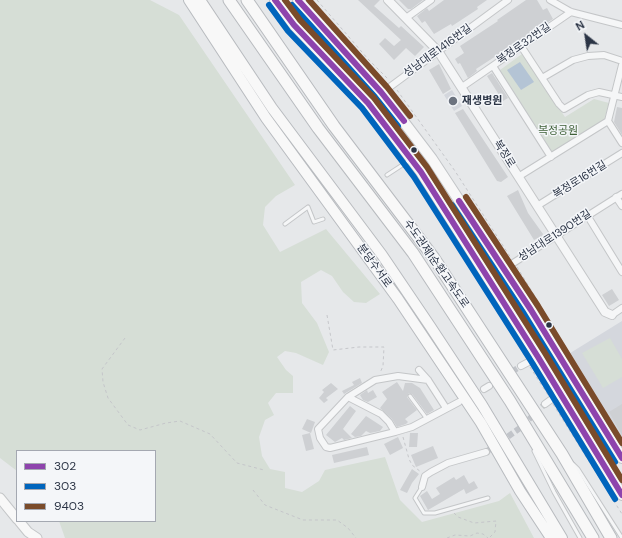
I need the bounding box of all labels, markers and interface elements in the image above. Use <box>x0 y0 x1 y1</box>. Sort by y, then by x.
north arrow <box>566 16 606 56</box>
text: N <box>573 18 587 34</box>
street label: 복정로32번길 <box>494 20 554 68</box>
street label: 성남대로1416번길 <box>401 22 475 80</box>
place label: 재생병원 <box>462 94 502 108</box>
marker: 재생병원 <box>447 95 459 107</box>
park label: 복정공원 <box>538 124 578 138</box>
street label: 복정로 <box>490 138 518 170</box>
unlabelled marker <box>409 145 419 155</box>
street label: 복정로16번길 <box>551 158 609 202</box>
street label: 성남대로1390번길 <box>516 207 594 265</box>
street label: 수도권제1순환고속도로 <box>401 217 471 311</box>
street label: 분당수서로 <box>354 242 394 290</box>
unlabelled marker <box>544 320 554 330</box>
legend <box>16 450 156 522</box>
text: 302 <box>54 458 76 474</box>
text: 303 <box>54 478 76 494</box>
text: 9403 <box>54 498 84 514</box>

